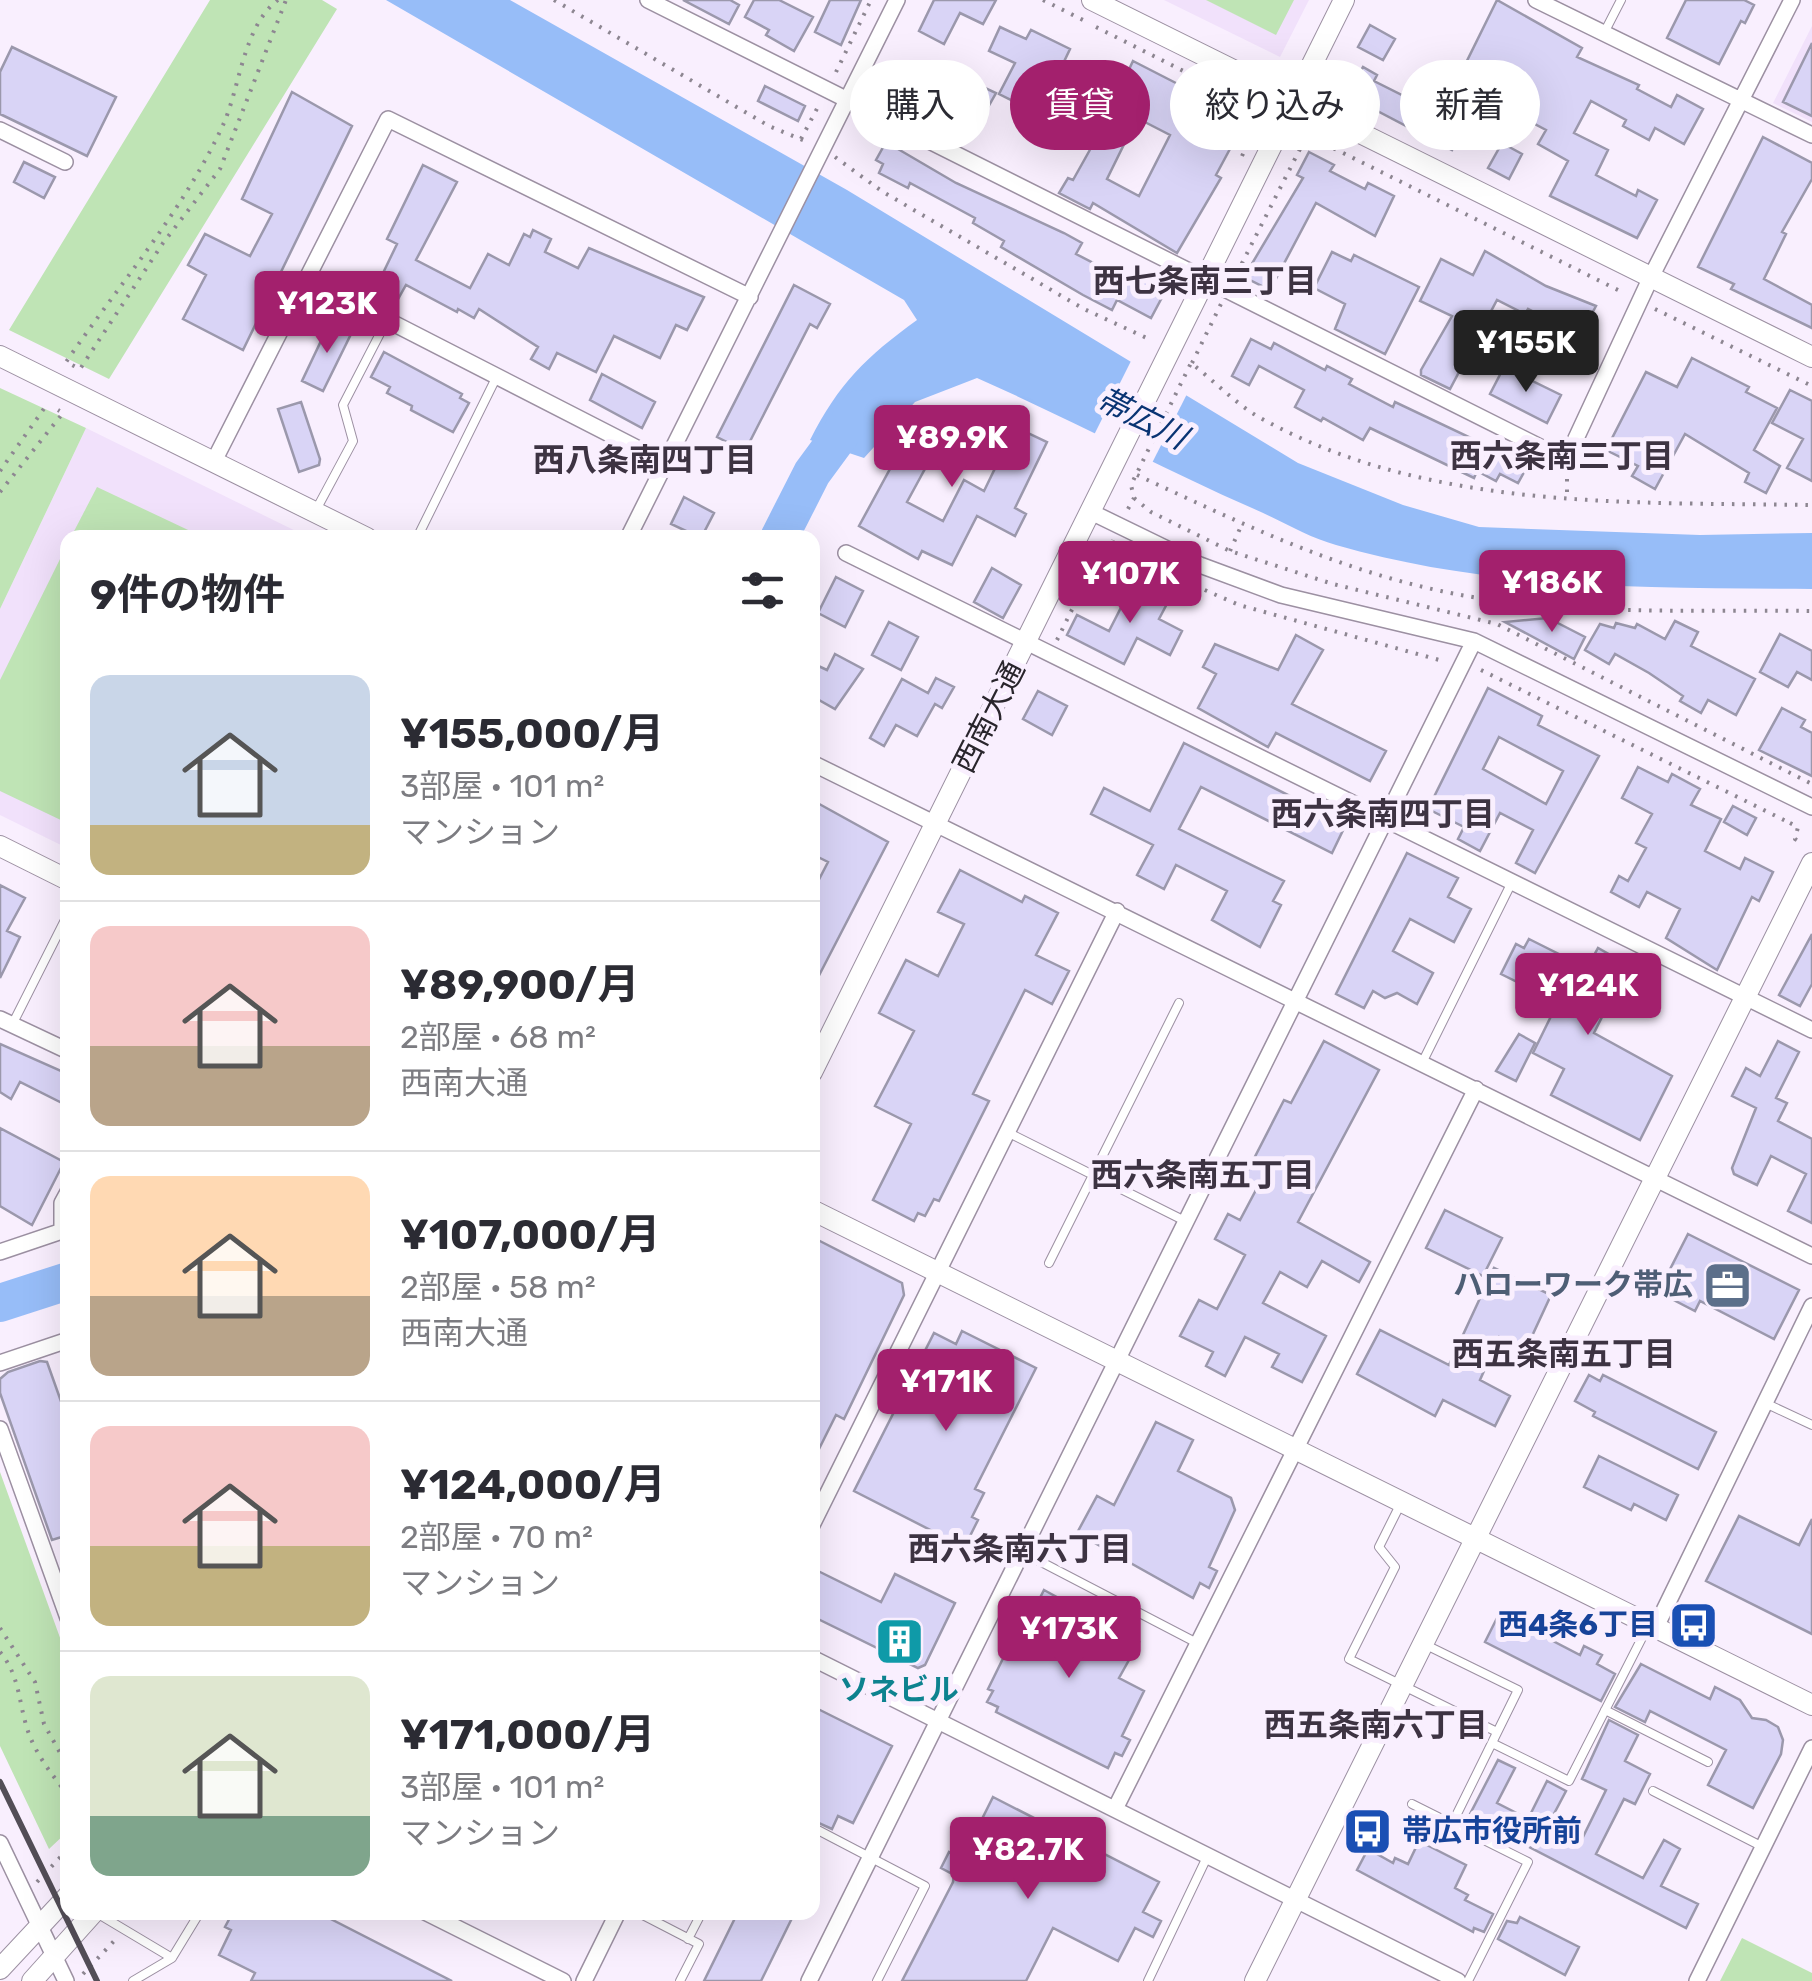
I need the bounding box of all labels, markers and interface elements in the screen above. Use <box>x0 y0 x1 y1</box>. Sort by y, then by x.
chip: 購入 <box>850 60 990 150</box>
chip: 賃貸 <box>1010 60 1150 150</box>
chip: 絞り込み <box>1170 60 1380 150</box>
chip: 新着 <box>1400 60 1540 150</box>
district label: 西七条南三丁目 <box>1093 262 1317 300</box>
pin: ¥123K <box>257 271 397 356</box>
text: ¥123K <box>276 284 378 322</box>
pin: ¥155K <box>1456 310 1596 395</box>
text: ¥155K <box>1476 323 1576 361</box>
water label: 帯広川 <box>1091 379 1196 458</box>
pin: ¥89.9K <box>871 405 1033 490</box>
text: ¥89.9K <box>896 418 1008 456</box>
district label: 西六条南三丁目 <box>1450 437 1674 475</box>
district label: 西八条南四丁目 <box>533 441 757 479</box>
pin: ¥107K <box>1060 541 1200 626</box>
pin: ¥186K <box>1482 550 1622 635</box>
text: ¥107K <box>1080 554 1180 592</box>
icon: filters <box>735 563 790 618</box>
text: ¥186K <box>1501 563 1603 601</box>
text: 9件の物件 <box>90 570 285 620</box>
street label: 西南大通 <box>946 655 1032 779</box>
text: ¥155,000/月 <box>400 709 664 759</box>
icon: home <box>170 715 290 835</box>
text: 3部屋 · 101 m² <box>400 767 604 805</box>
district label: 西六条南四丁目 <box>1271 795 1495 833</box>
text: マンション <box>400 813 560 851</box>
pin: ¥124K <box>1518 953 1658 1038</box>
text: ¥89,900/月 <box>400 960 640 1010</box>
icon: home <box>170 966 290 1086</box>
text: ¥124K <box>1537 966 1639 1004</box>
text: 2部屋 · 68 m² <box>400 1018 596 1056</box>
text: 西南大通 <box>400 1064 528 1102</box>
district label: 西六条南五丁目 <box>1091 1156 1315 1194</box>
text: ¥107,000/月 <box>400 1210 660 1260</box>
icon: home <box>170 1216 290 1336</box>
office icon: ハローワーク帯広 <box>1702 1259 1754 1311</box>
place label: ハローワーク帯広 <box>1453 1267 1693 1303</box>
text: 2部屋 · 58 m² <box>400 1268 596 1306</box>
text: 西南大通 <box>400 1314 528 1352</box>
district label: 西五条南五丁目 <box>1452 1335 1676 1373</box>
pin: ¥171K <box>876 1349 1016 1434</box>
text: ¥171K <box>899 1362 993 1400</box>
text: ¥124,000/月 <box>400 1460 666 1510</box>
icon: home <box>170 1466 290 1586</box>
text: 2部屋 · 70 m² <box>400 1518 593 1556</box>
district label: 西六条南六丁目 <box>908 1530 1132 1568</box>
text: マンション <box>400 1564 560 1602</box>
pin: ¥173K <box>999 1596 1139 1681</box>
bus stop icon: 西4条6丁目 <box>1667 1599 1719 1651</box>
place label: 西4条6丁目 <box>1498 1607 1658 1643</box>
text: ¥173K <box>1020 1609 1118 1647</box>
building icon: ソネビル <box>873 1615 925 1667</box>
place label: ソネビル <box>839 1672 959 1708</box>
district label: 西五条南六丁目 <box>1264 1706 1488 1744</box>
text: ¥171,000/月 <box>400 1710 655 1760</box>
icon: home <box>170 1716 290 1836</box>
text: 3部屋 · 101 m² <box>400 1768 604 1806</box>
bus stop icon: 帯広市役所前 <box>1341 1805 1393 1857</box>
place label: 帯広市役所前 <box>1402 1813 1582 1849</box>
text: マンション <box>400 1814 560 1852</box>
pin: ¥82.7K <box>947 1817 1109 1902</box>
text: ¥82.7K <box>972 1830 1084 1868</box>

